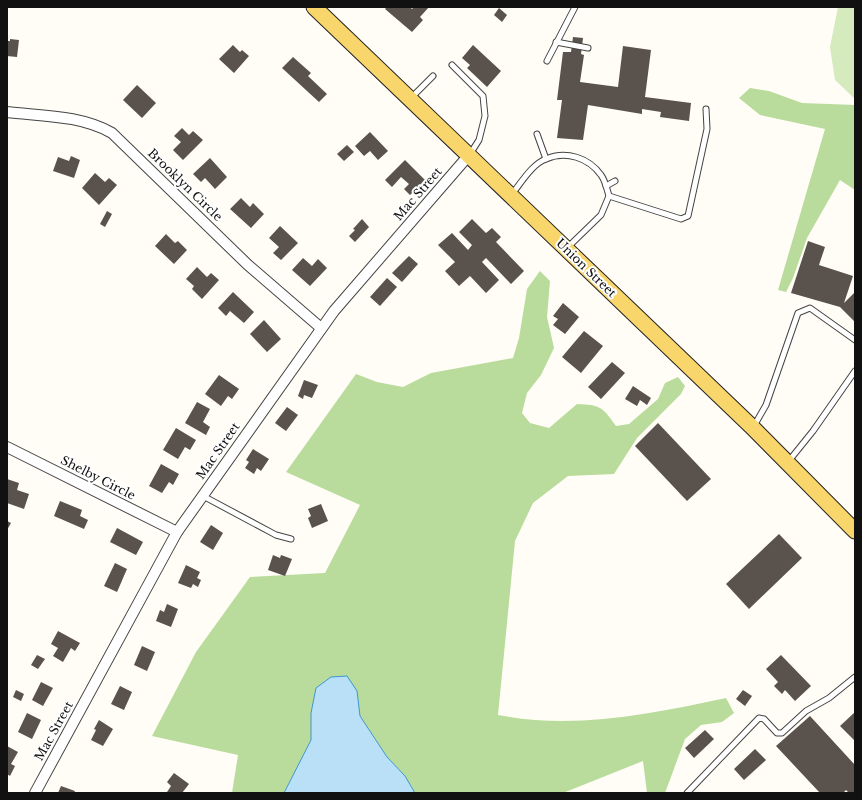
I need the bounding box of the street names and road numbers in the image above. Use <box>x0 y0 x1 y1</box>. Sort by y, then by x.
street label: Brooklyn Circle <box>145 145 226 224</box>
street label: Mac Street <box>390 164 445 223</box>
street label: Union Street <box>553 235 620 300</box>
street label: Mac Street <box>193 419 243 482</box>
street label: Shelby Circle <box>58 452 138 503</box>
street label: Mac Street <box>31 698 76 763</box>

